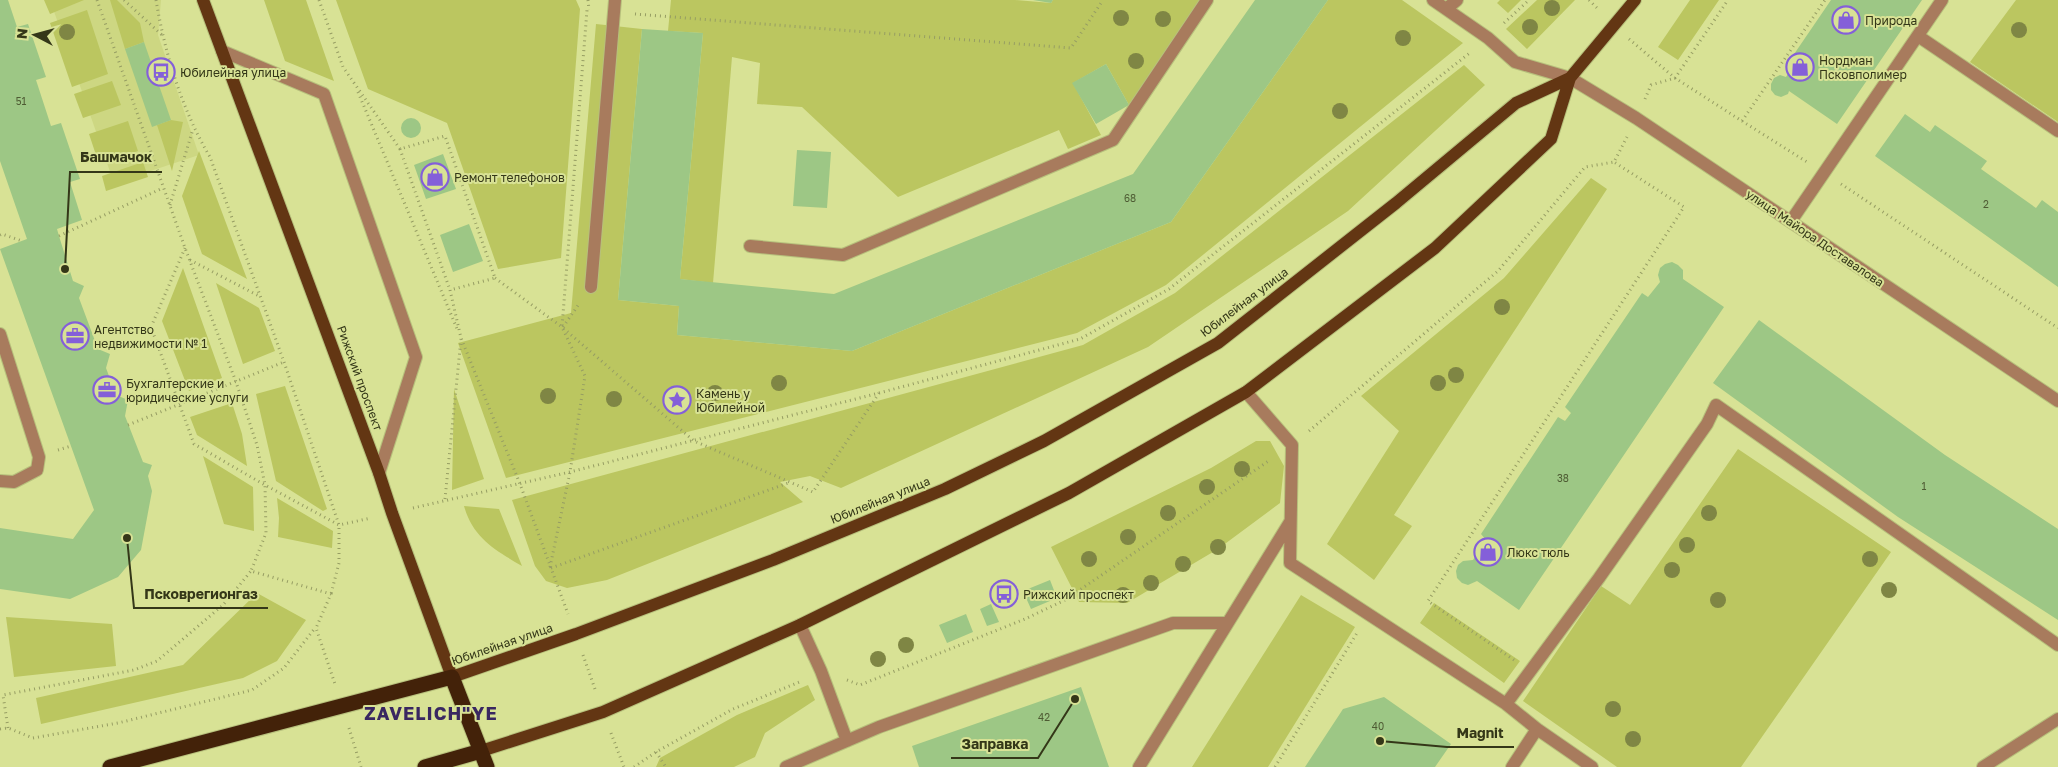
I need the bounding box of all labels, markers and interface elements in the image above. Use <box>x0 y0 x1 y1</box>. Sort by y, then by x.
shop icon: Природа <box>1831 5 1861 35</box>
north arrow <box>10 10 60 60</box>
place label: Природа <box>1865 13 1917 28</box>
text: N <box>13 27 31 40</box>
shop icon: Нордман Псковполимер <box>1785 52 1815 82</box>
place label: Нордман Псковполимер <box>1819 53 1907 82</box>
bus stop icon: Юбилейная улица <box>146 57 176 87</box>
place label: Юбилейная улица <box>180 65 286 80</box>
house number: 51 <box>16 95 26 107</box>
callout: Башмачок <box>70 143 162 172</box>
text: Башмачок <box>80 148 152 165</box>
shop icon: Ремонт телефонов <box>420 162 450 192</box>
place label: Ремонт телефонов <box>454 170 565 185</box>
street label: улица Майора Доставалова <box>1743 186 1887 290</box>
house number: 68 <box>1124 192 1136 204</box>
house number: 2 <box>1983 198 1989 210</box>
street label: Юбилейная улица <box>1197 264 1291 340</box>
office icon: Агентство недвижимости № 1 <box>60 321 90 351</box>
place label: Агентство недвижимости № 1 <box>94 322 207 351</box>
street label: Рижский проспект <box>334 323 386 433</box>
office icon: Бухгалтерские и юридические услуги <box>92 375 122 405</box>
place label: Бухгалтерские и юридические услуги <box>126 376 249 405</box>
place icon: Камень у Юбилейной <box>662 385 692 415</box>
place label: Камень у Юбилейной <box>696 386 765 415</box>
house number: 38 <box>1557 472 1569 484</box>
street label: Юбилейная улица <box>828 473 932 527</box>
house number: 1 <box>1922 480 1927 492</box>
shop icon: Люкс тюль <box>1473 537 1503 567</box>
place label: Люкс тюль <box>1507 545 1569 560</box>
callout: Псковрегионгаз <box>134 579 268 608</box>
bus stop icon: Рижский проспект <box>989 579 1019 609</box>
text: Псковрегионгаз <box>144 585 258 602</box>
place label: Рижский проспект <box>1023 587 1134 602</box>
street label: Юбилейная улица <box>449 620 555 668</box>
district label: ZAVELICH"YE <box>364 702 498 724</box>
house number: 42 <box>1038 711 1050 723</box>
callout: Magnit <box>1447 718 1514 747</box>
house number: 40 <box>1372 720 1384 732</box>
text: Magnit <box>1456 724 1504 741</box>
callout: Заправка <box>951 729 1038 758</box>
text: Заправка <box>962 735 1028 752</box>

